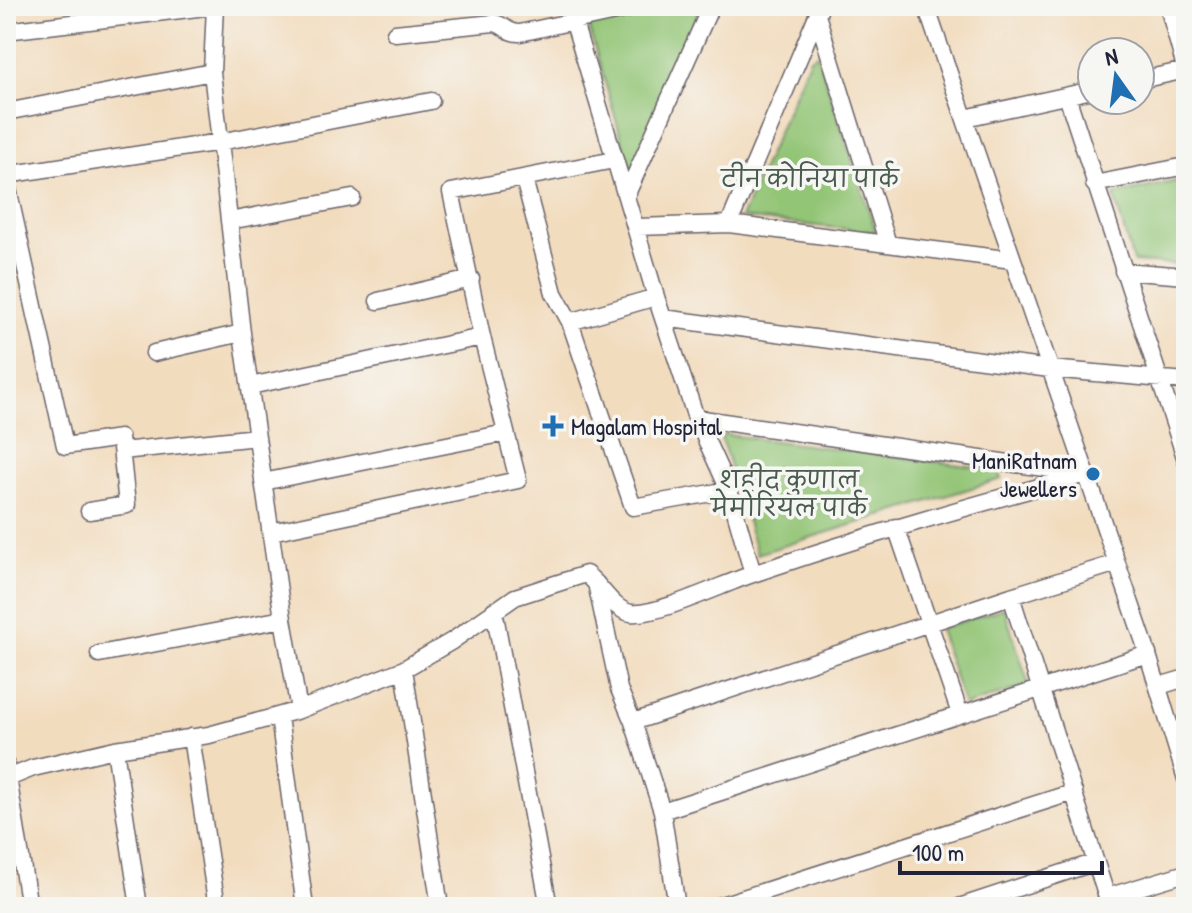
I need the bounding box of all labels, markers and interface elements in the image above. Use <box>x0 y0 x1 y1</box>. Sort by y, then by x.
north arrow <box>1076 36 1156 116</box>
text: N <box>1102 41 1121 73</box>
park label: टीन कोनिया पार्क <box>719 160 901 194</box>
place label: Magalam Hospital <box>571 410 723 442</box>
marker: Magalam Hospital <box>542 415 564 437</box>
place label: ManiRatnam Jewellers <box>972 444 1077 504</box>
park label: शहीद कुणाल मेमोरियल पार्क <box>709 462 869 523</box>
marker: ManiRatnam Jewellers <box>1084 465 1102 483</box>
scale bar <box>900 825 1102 875</box>
text: 100 m <box>912 836 964 868</box>

